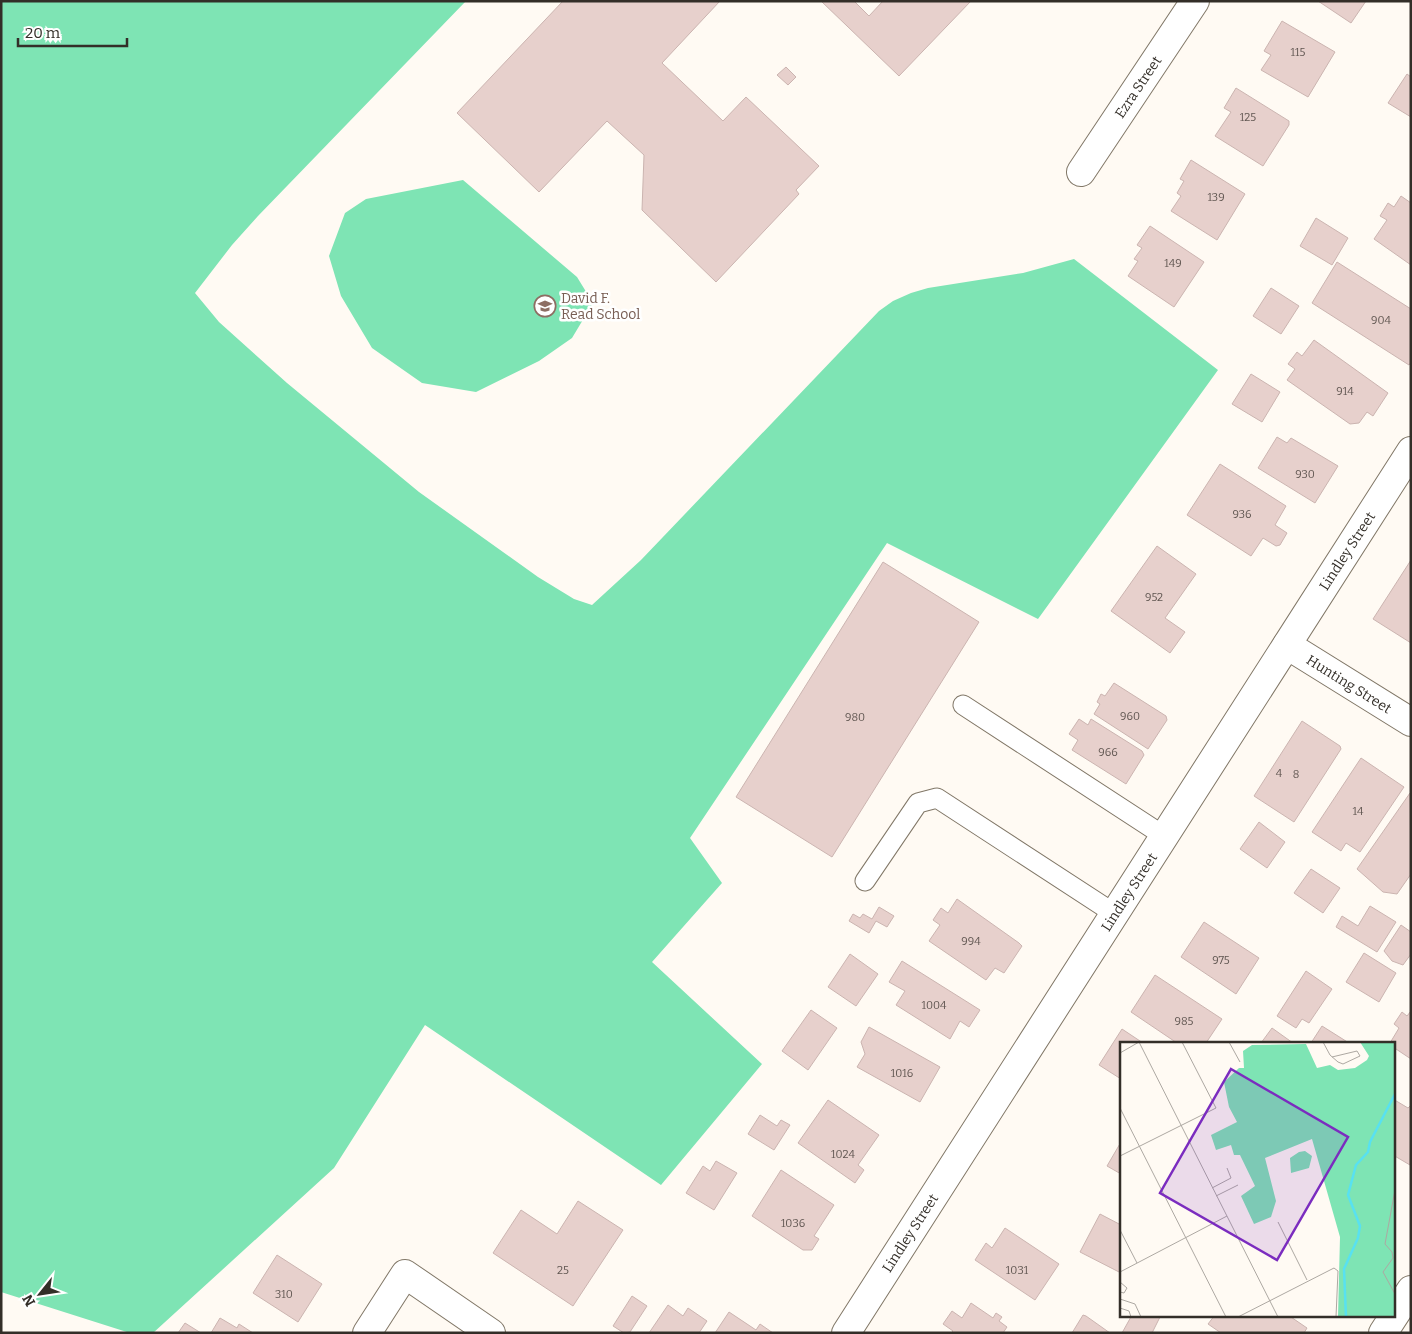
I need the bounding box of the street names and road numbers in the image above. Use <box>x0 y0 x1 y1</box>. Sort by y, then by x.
street label: Ezra Street <box>1112 53 1165 121</box>
street label: Lindley Street <box>1316 509 1379 594</box>
street label: Hunting Street <box>1303 652 1394 717</box>
street label: Lindley Street <box>1098 850 1161 935</box>
street label: Lindley Street <box>879 1191 942 1276</box>

